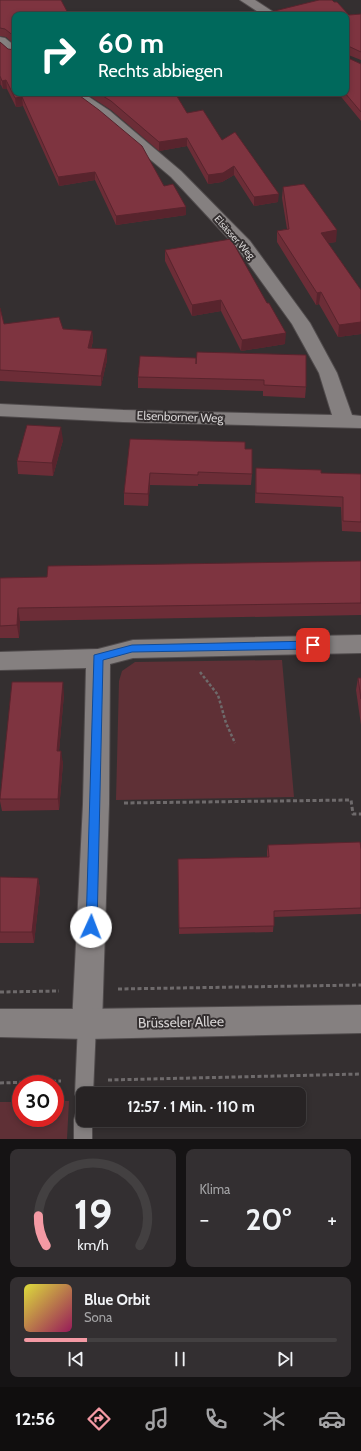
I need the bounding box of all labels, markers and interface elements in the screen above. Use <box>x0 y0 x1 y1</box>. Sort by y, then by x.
text: 60 m <box>98 26 164 60</box>
icon: right <box>32 28 84 80</box>
text: Rechts abbiegen <box>98 60 223 82</box>
street label: Elsässer Weg <box>211 213 258 263</box>
street label: Elsenborner Weg <box>136 407 225 426</box>
pin <box>296 628 330 662</box>
icon: arrive <box>302 634 324 656</box>
position arrow <box>70 906 112 948</box>
street label: Brüsseler Allee <box>138 1012 224 1032</box>
speed limit sign: 30 <box>12 1075 64 1127</box>
text: 12:57 · 1 Min. · 110 m <box>127 1098 255 1116</box>
text: Klima <box>200 1181 230 1197</box>
text: 19 <box>73 1189 112 1239</box>
text: 20° <box>245 1201 291 1238</box>
text: − <box>200 1206 209 1233</box>
text: + <box>327 1206 337 1233</box>
text: km/h <box>77 1236 108 1254</box>
text: Blue Orbit <box>84 1291 150 1309</box>
text: Sona <box>84 1309 112 1325</box>
icon: previous <box>65 1348 87 1370</box>
icon: pause <box>169 1348 191 1370</box>
icon: next <box>274 1348 296 1370</box>
icon: directions <box>85 1405 113 1433</box>
icon: music <box>143 1405 171 1433</box>
icon: phone <box>202 1405 230 1433</box>
icon: climate <box>260 1405 288 1433</box>
icon: car <box>318 1405 346 1433</box>
text: 12:56 <box>15 1408 55 1430</box>

